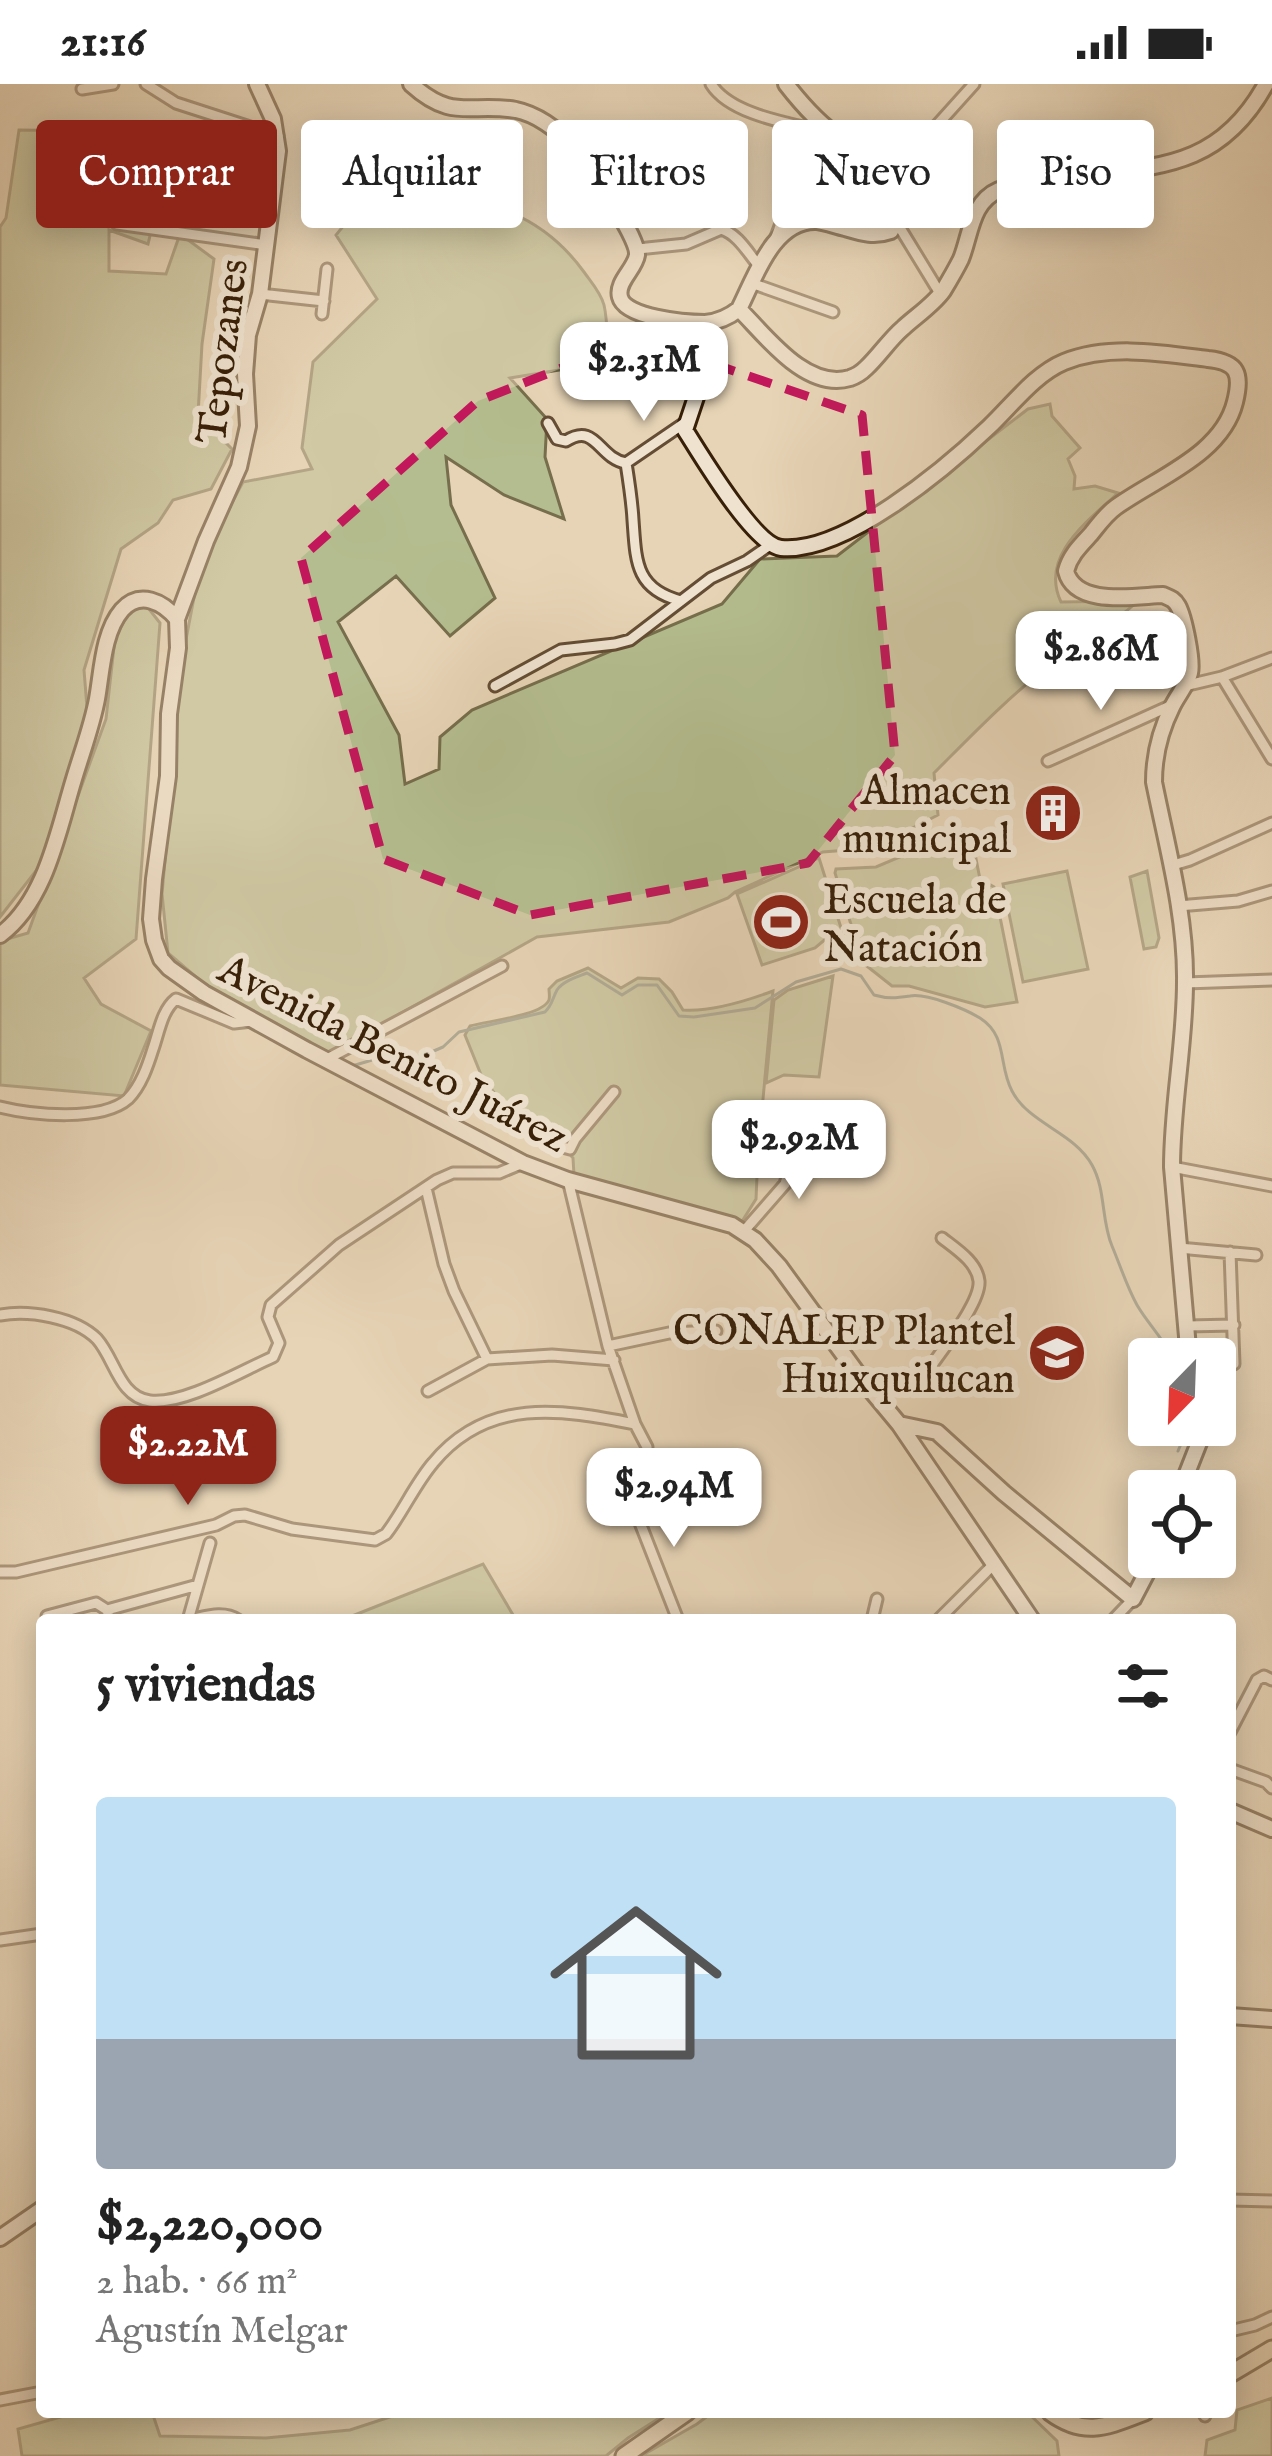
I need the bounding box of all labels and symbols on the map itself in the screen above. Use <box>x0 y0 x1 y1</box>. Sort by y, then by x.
street label: Tepozanes <box>187 256 262 447</box>
pin: $2.31M <box>546 322 742 424</box>
pin: $2.86M <box>1003 611 1199 713</box>
place label: Almacen municipal <box>842 766 1011 867</box>
building icon: Almacen municipal <box>1022 782 1084 844</box>
place label: Escuela de Natación <box>823 875 1006 976</box>
sports icon: Escuela de Natación <box>750 891 812 953</box>
street label: Avenida Benito Juárez <box>208 944 576 1166</box>
pin: $2.92M <box>701 1100 897 1202</box>
place label: CONALEP Plantel Huixquilucan <box>673 1306 1015 1407</box>
school or university icon: CONALEP Plantel Huixquilucan <box>1026 1322 1088 1384</box>
north arrow <box>1128 1338 1236 1446</box>
pin: $2.22M <box>90 1406 286 1508</box>
pin: $2.94M <box>576 1448 772 1550</box>

